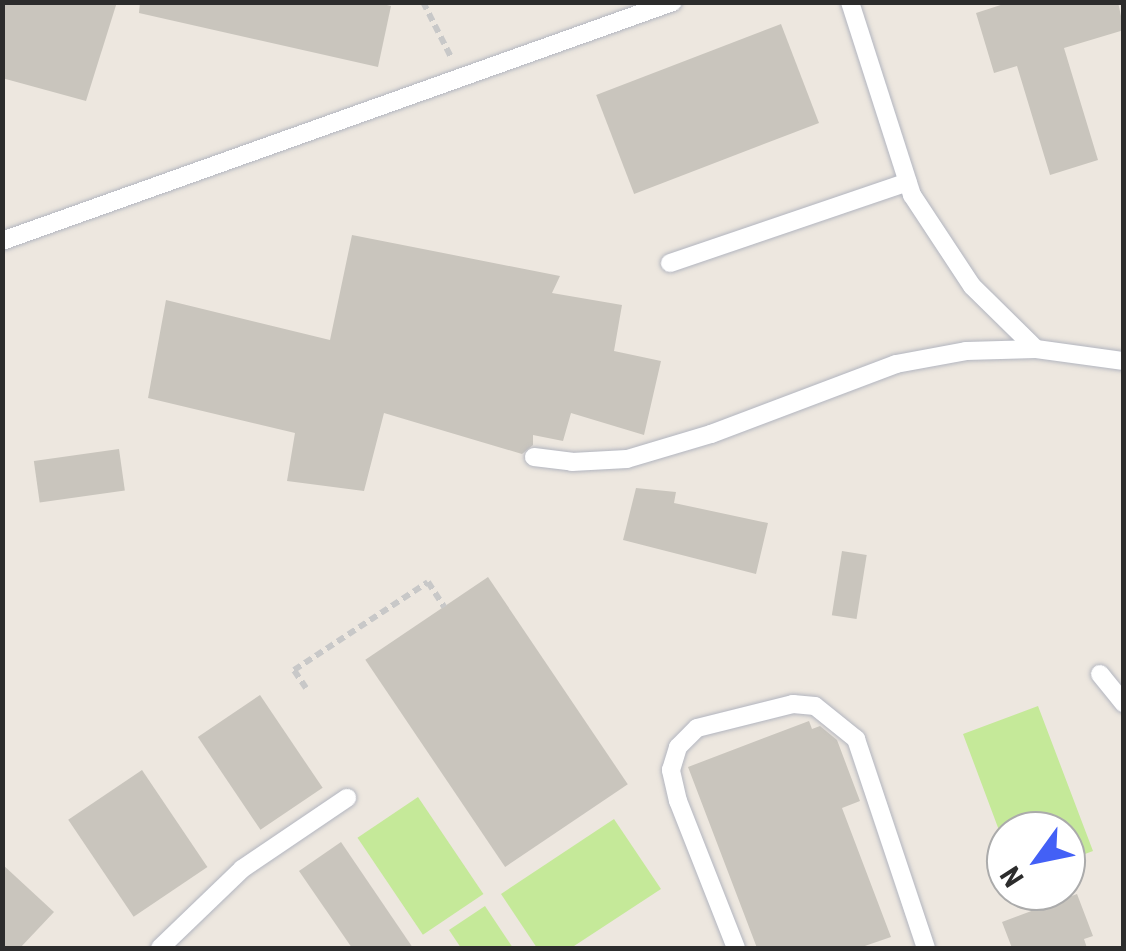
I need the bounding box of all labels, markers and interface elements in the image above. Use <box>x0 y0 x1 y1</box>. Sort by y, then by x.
north arrow <box>986 811 1086 911</box>
text: N <box>994 860 1031 893</box>

